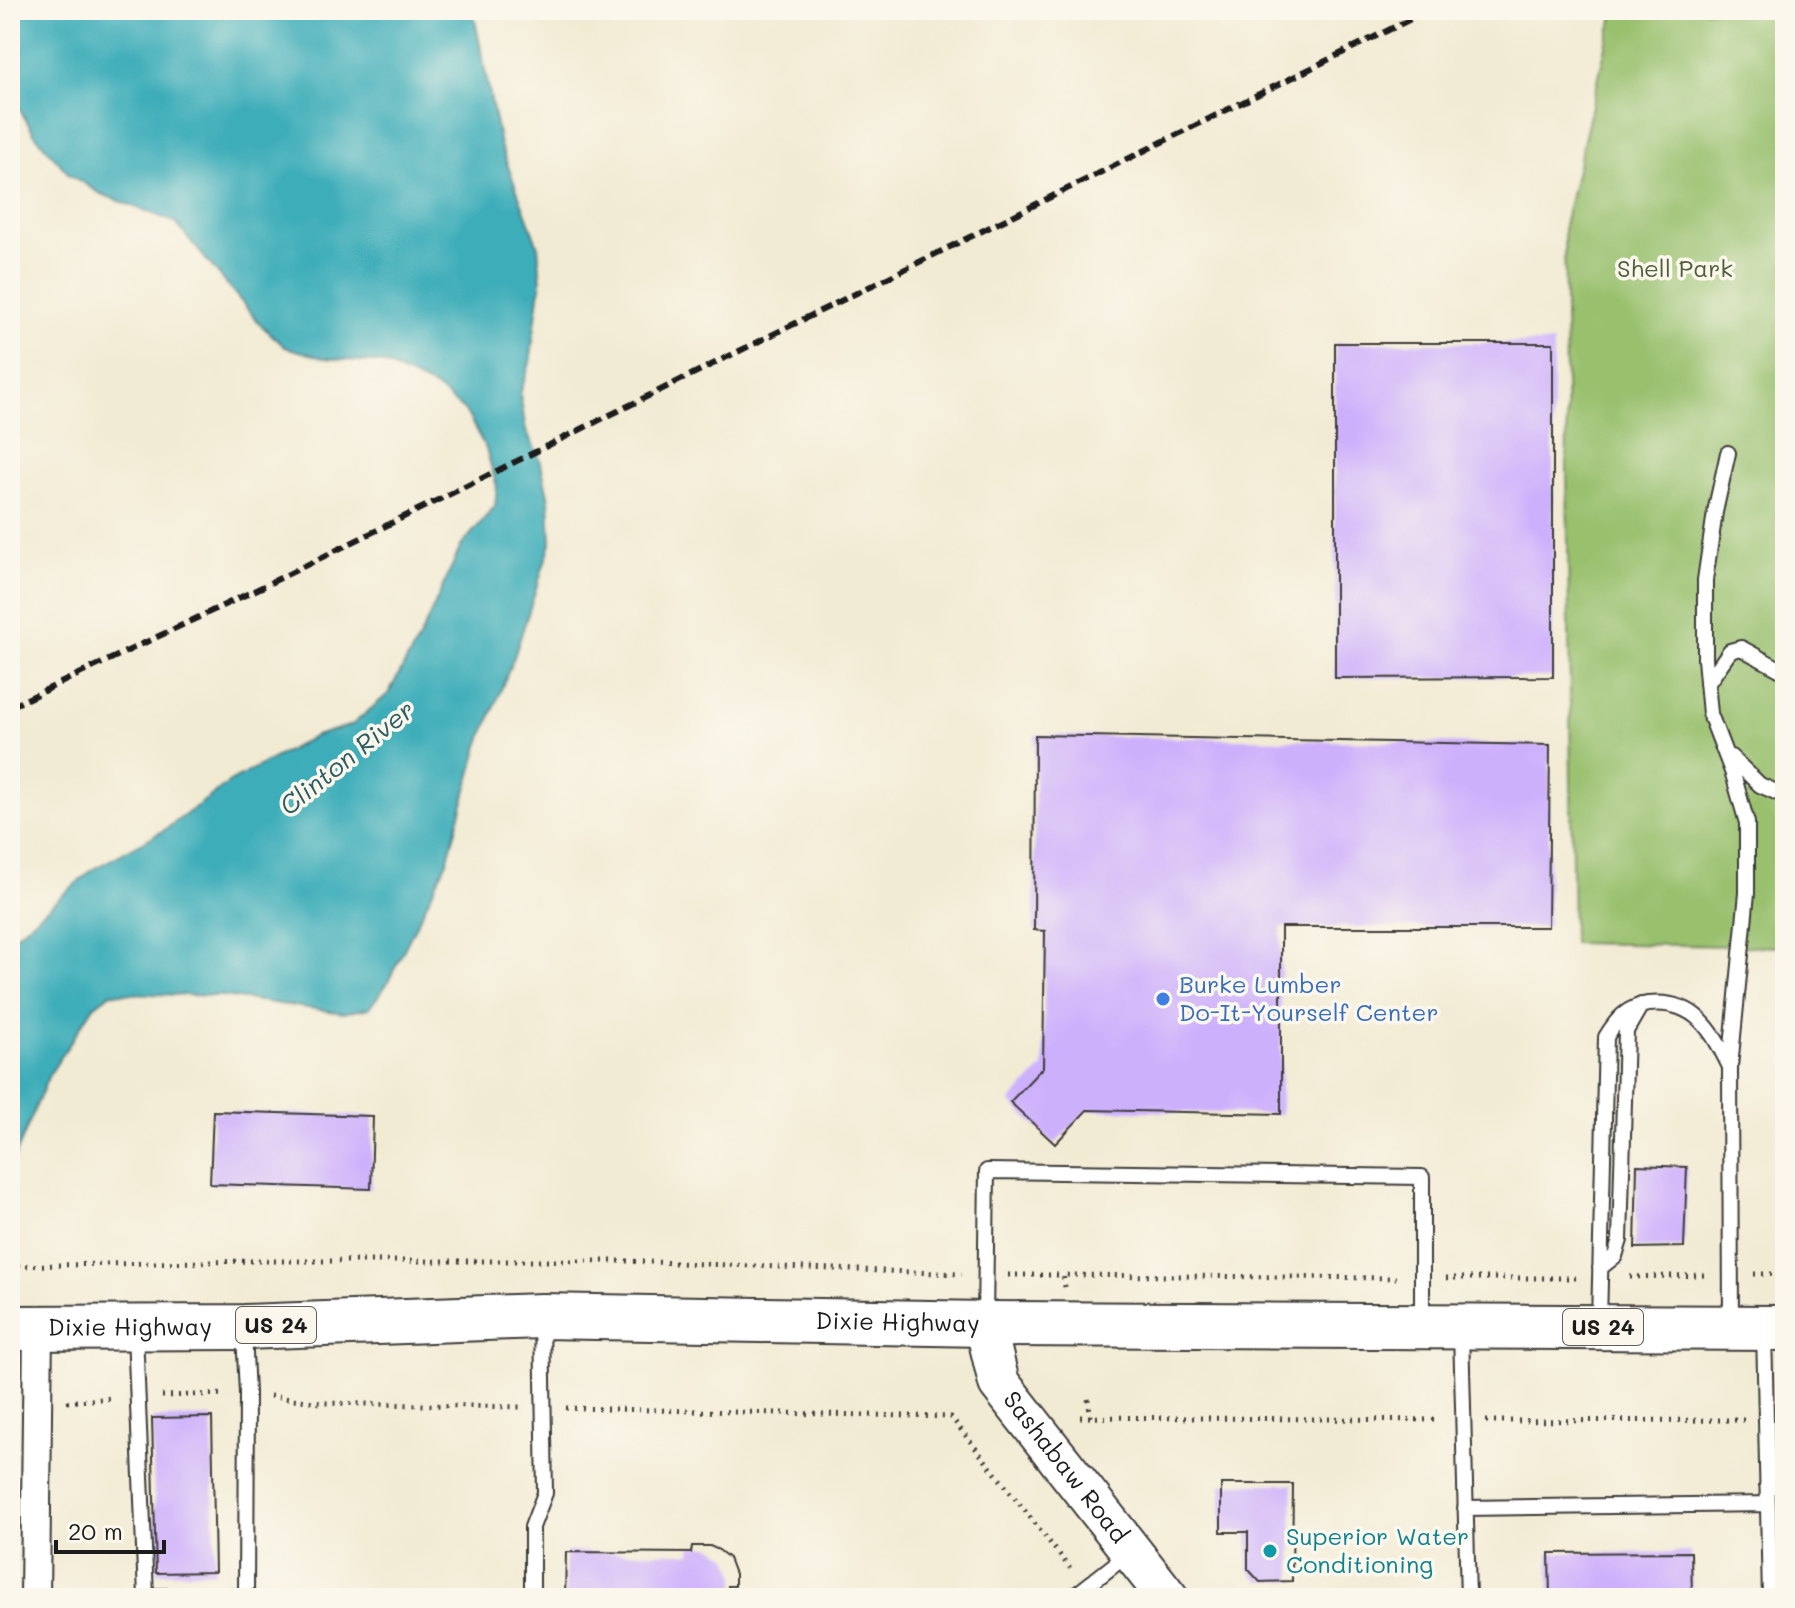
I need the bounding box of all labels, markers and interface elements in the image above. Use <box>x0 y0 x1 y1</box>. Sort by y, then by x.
park label: Shell Park <box>1617 252 1733 283</box>
water label: Clinton River <box>272 692 421 822</box>
place label: Burke Lumber Do-It-Yourself Center <box>1179 968 1439 1027</box>
marker: Burke Lumber Do-It-Yourself Center <box>1154 990 1172 1008</box>
street label: Dixie Highway <box>815 1304 980 1338</box>
road number: US 24 <box>236 1307 316 1343</box>
road number: US 24 <box>1563 1309 1643 1345</box>
street label: Dixie Highway <box>48 1310 212 1342</box>
street label: Sashabaw Road <box>997 1384 1136 1549</box>
scale bar <box>56 1504 164 1554</box>
text: 20 m <box>68 1515 123 1546</box>
place label: Superior Water Conditioning <box>1286 1520 1469 1579</box>
marker: Superior Water Conditioning <box>1261 1542 1279 1560</box>

